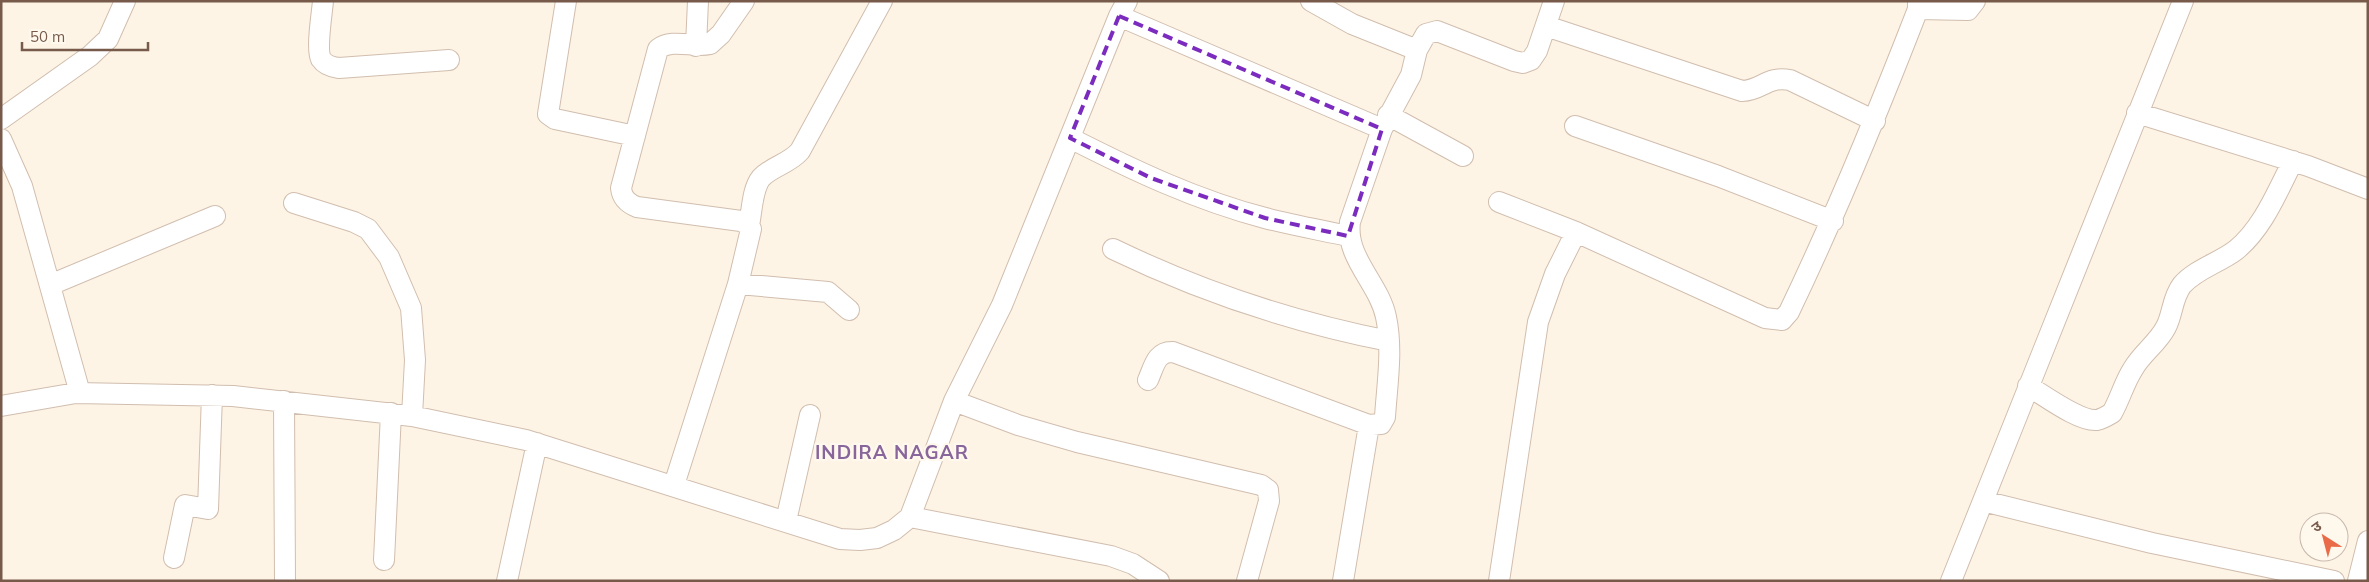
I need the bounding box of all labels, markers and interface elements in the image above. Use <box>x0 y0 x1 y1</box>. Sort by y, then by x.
scale bar <box>22 20 149 52</box>
text: 50 m <box>30 27 65 46</box>
district label: INDIRA NAGAR <box>815 440 969 464</box>
north arrow <box>2299 512 2349 562</box>
text: उ <box>2308 516 2326 536</box>

